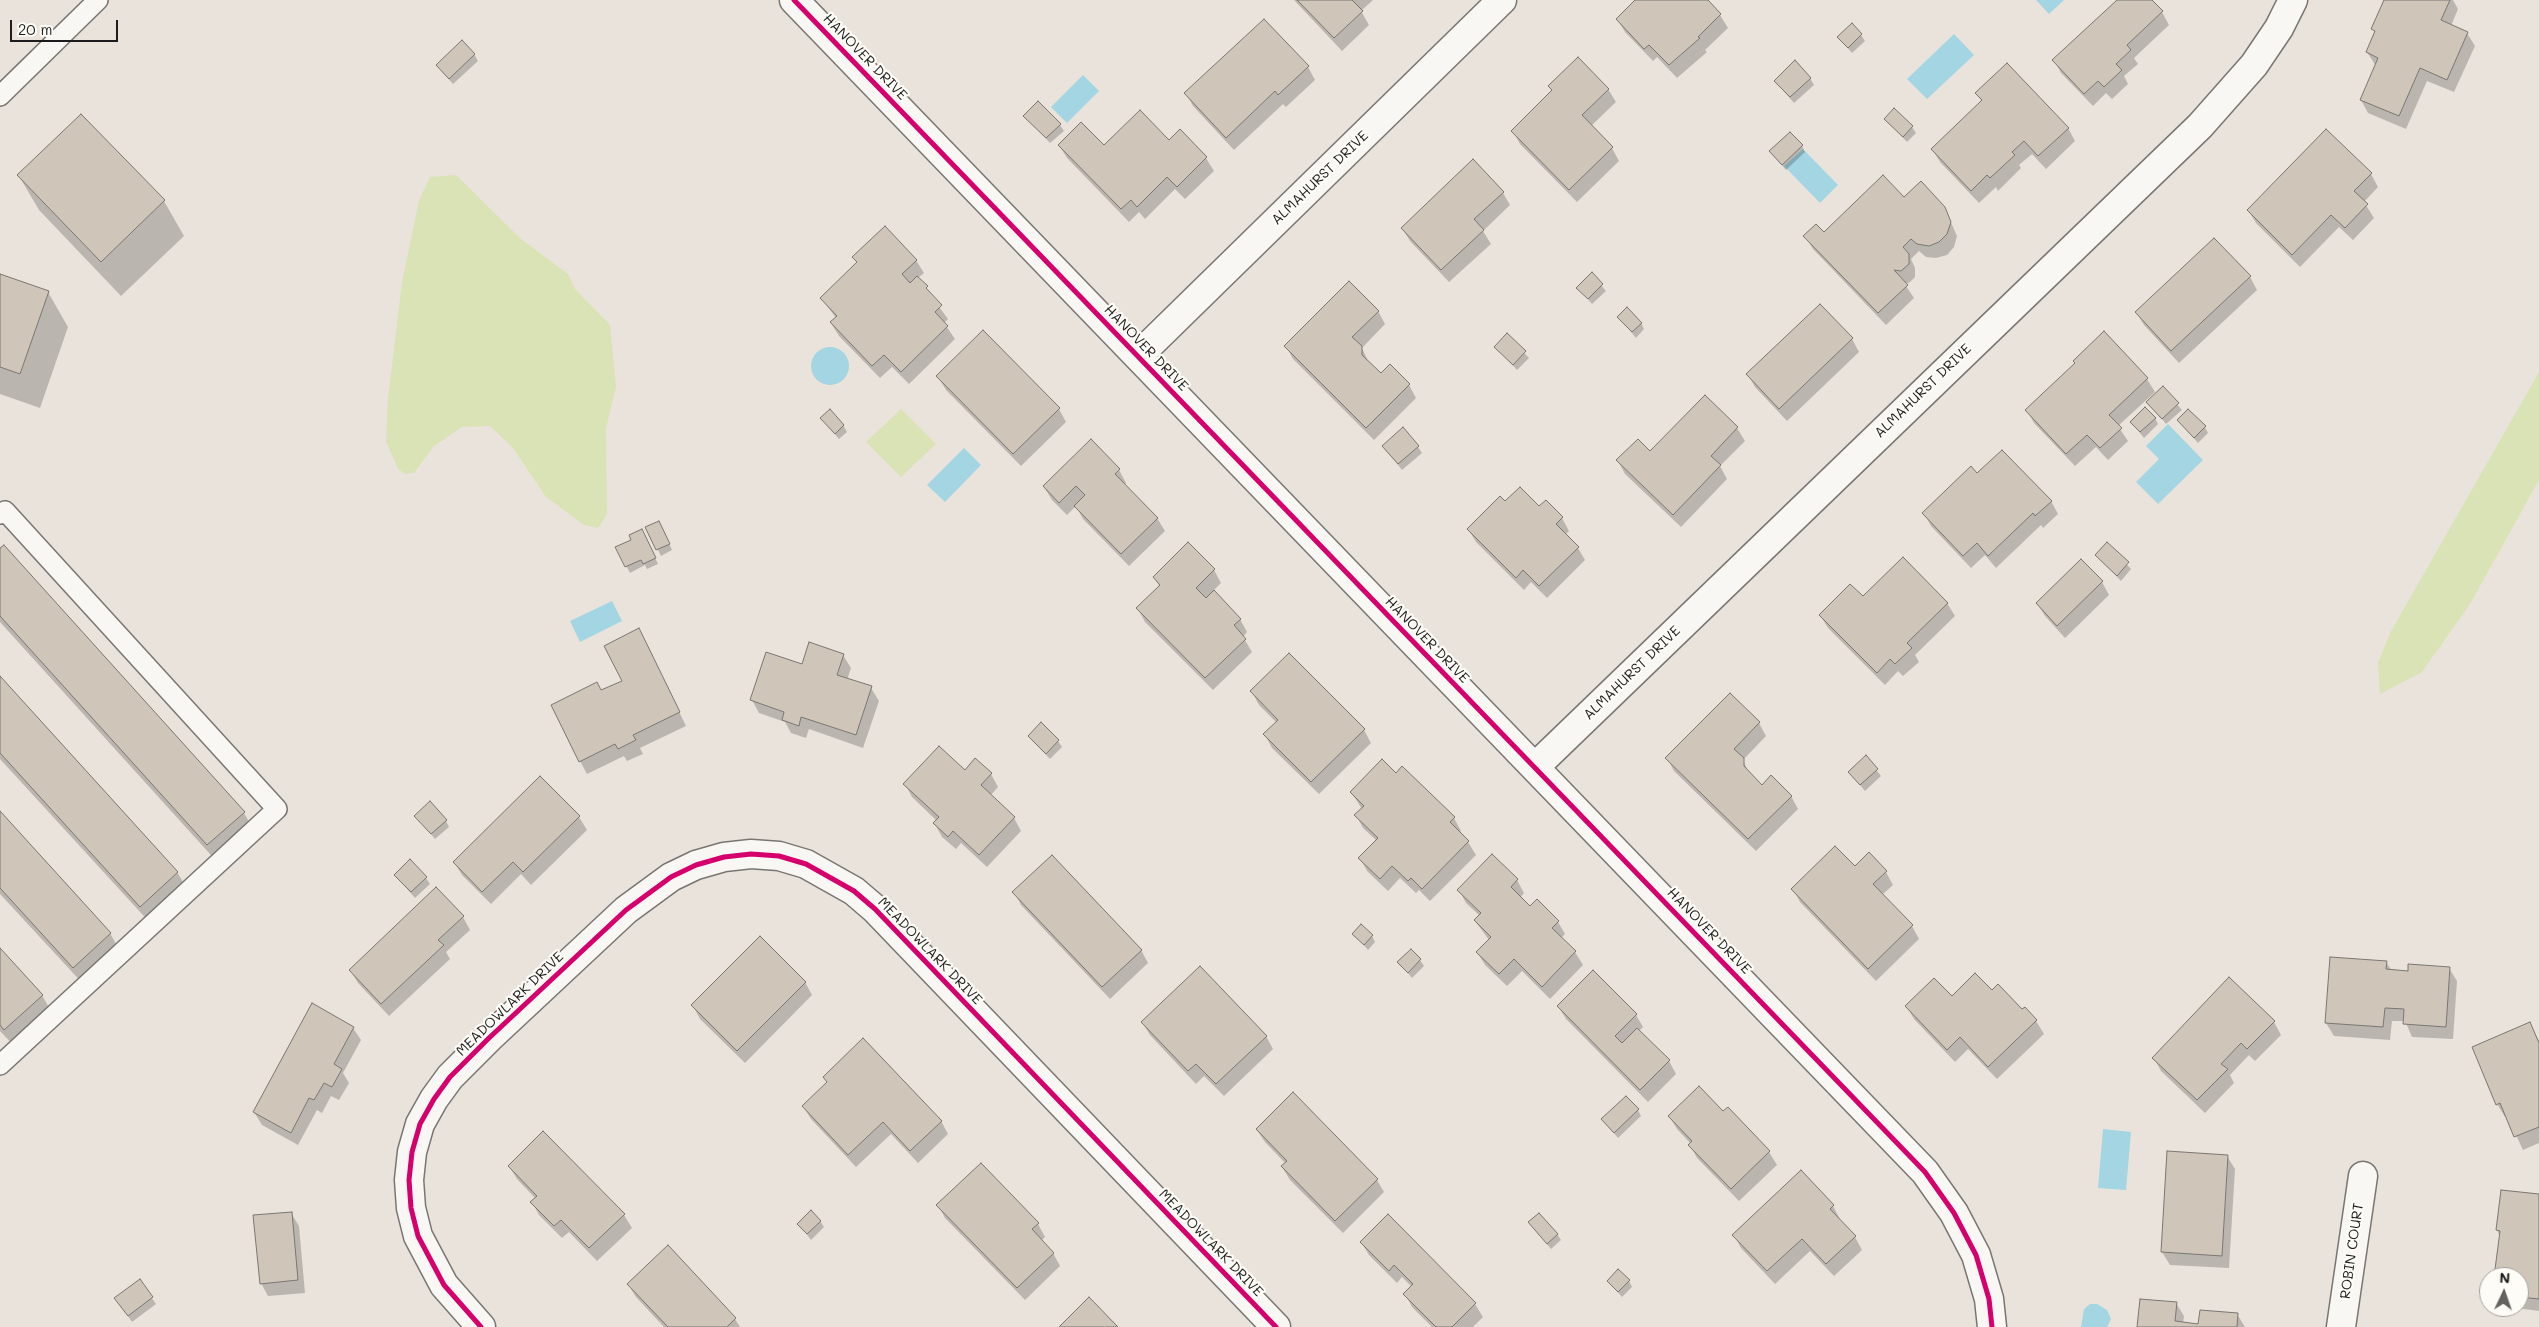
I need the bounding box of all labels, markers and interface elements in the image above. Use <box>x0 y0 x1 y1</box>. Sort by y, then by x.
scale bar <box>12 10 120 42</box>
street label: HANOVER DRIVE <box>820 10 910 104</box>
text: 20 m <box>18 19 52 39</box>
street label: ALMAHURST DRIVE <box>1268 127 1372 229</box>
street label: HANOVER DRIVE <box>1101 301 1191 395</box>
street label: ALMAHURST DRIVE <box>1871 340 1975 442</box>
street label: HANOVER DRIVE <box>1382 593 1472 687</box>
street label: ALMAHURST DRIVE <box>1580 622 1684 724</box>
street label: HANOVER DRIVE <box>1664 884 1754 978</box>
street label: MEADOWLARK DRIVE <box>874 894 986 1008</box>
street label: MEADOWLARK DRIVE <box>453 948 567 1060</box>
street label: MEADOWLARK DRIVE <box>1155 1186 1267 1300</box>
street label: ROBIN COURT <box>2337 1202 2367 1300</box>
north arrow <box>2479 1267 2529 1317</box>
text: N <box>2499 1268 2511 1287</box>

